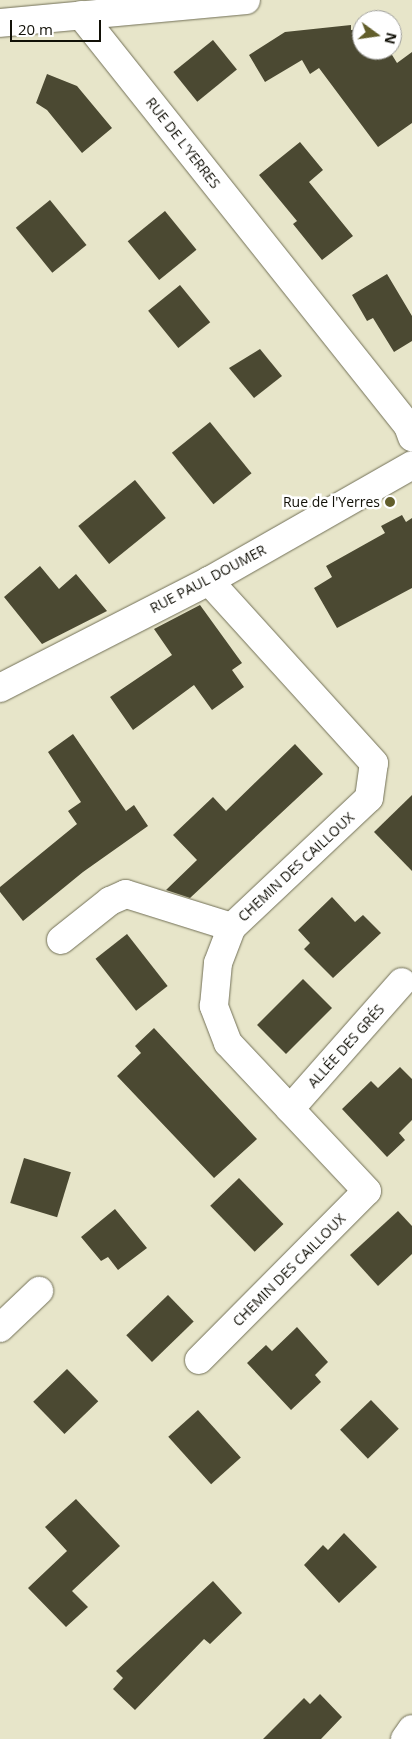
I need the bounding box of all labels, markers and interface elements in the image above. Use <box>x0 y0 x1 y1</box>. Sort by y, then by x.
scale bar <box>12 10 104 42</box>
north arrow <box>352 10 402 60</box>
text: 20 m <box>18 19 53 39</box>
text: N <box>380 31 402 46</box>
street label: RUE DE L'YERRES <box>142 94 224 192</box>
place label: Rue de l'Yerres <box>283 494 380 510</box>
marker: Rue de l'Yerres <box>384 496 396 508</box>
street label: RUE PAUL DOUMER <box>147 541 269 617</box>
street label: CHEMIN DES CAILLOUX <box>235 809 357 925</box>
street label: ALLÉE DES GRÉS <box>304 1001 388 1091</box>
street label: CHEMIN DES CAILLOUX <box>229 1210 349 1330</box>

